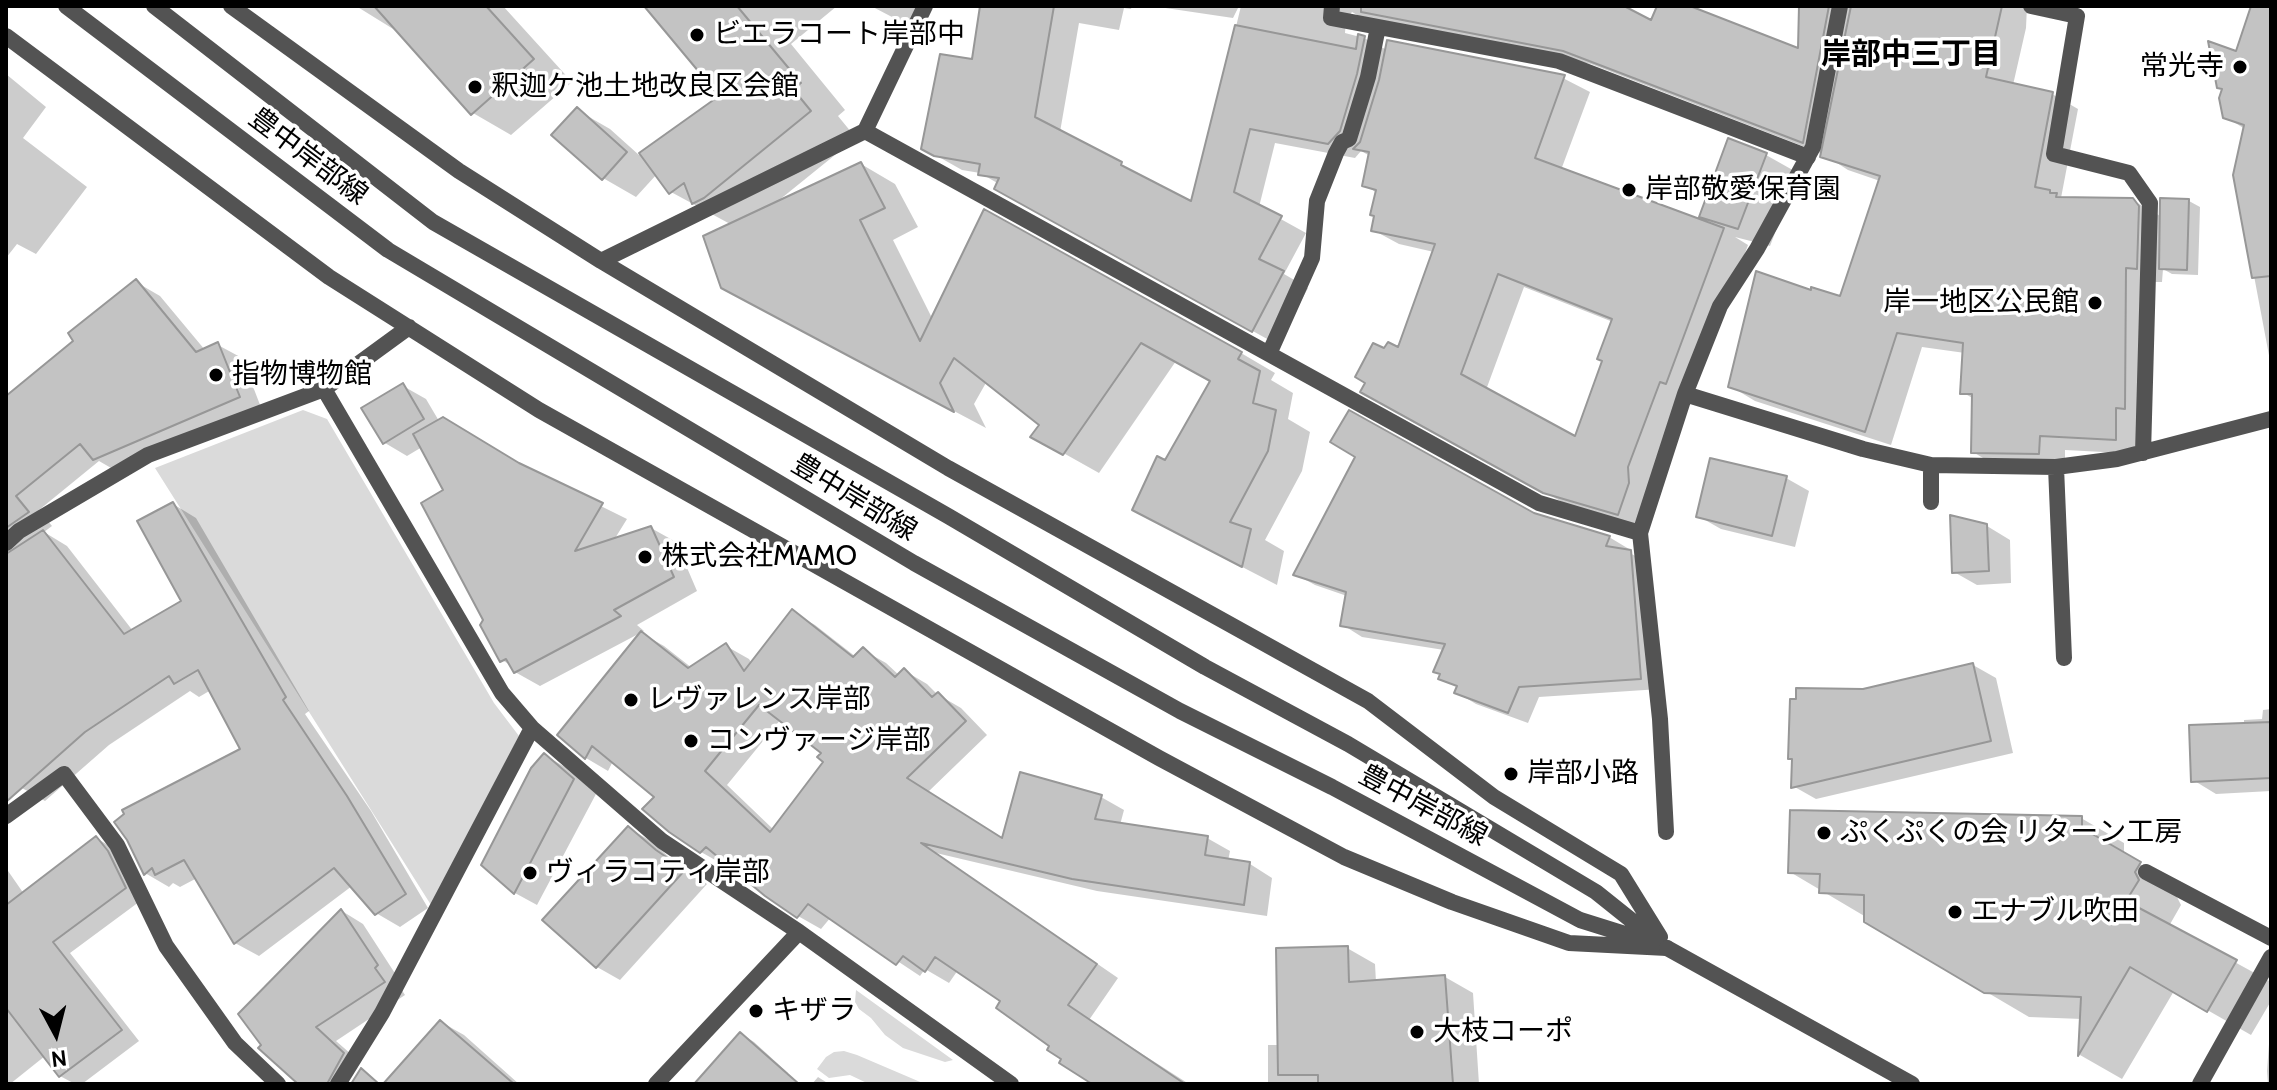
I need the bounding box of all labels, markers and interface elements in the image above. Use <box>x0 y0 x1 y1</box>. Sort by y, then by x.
place label: ビエラコート岸部中 <box>713 18 965 52</box>
marker: ビエラコート岸部中 <box>688 26 706 44</box>
district label: 岸部中三丁目 <box>1821 37 2001 73</box>
place label: 常光寺 <box>2140 50 2224 84</box>
marker: 常光寺 <box>2231 58 2249 76</box>
place label: 釈迦ケ池土地改良区会館 <box>491 70 799 104</box>
marker: 釈迦ケ池土地改良区会館 <box>466 78 484 96</box>
street label: 豊中岸部線 <box>242 101 374 213</box>
place label: 岸部敬愛保育園 <box>1645 173 1841 207</box>
marker: 岸部敬愛保育園 <box>1620 181 1638 199</box>
place label: 岸一地区公民館 <box>1883 286 2079 320</box>
marker: 岸一地区公民館 <box>2086 294 2104 312</box>
place label: 指物博物館 <box>232 358 372 392</box>
marker: 指物博物館 <box>207 366 225 384</box>
street label: 豊中岸部線 <box>785 448 923 548</box>
place label: 株式会社MAMO <box>661 540 857 574</box>
marker: 株式会社MAMO <box>636 548 654 566</box>
place label: レヴァレンス岸部 <box>647 683 871 717</box>
marker: レヴァレンス岸部 <box>622 691 640 709</box>
place label: コンヴァージ岸部 <box>707 724 931 758</box>
marker: コンヴァージ岸部 <box>682 732 700 750</box>
place label: 岸部小路 <box>1527 757 1639 791</box>
street label: 豊中岸部線 <box>1353 758 1493 854</box>
marker: 岸部小路 <box>1502 765 1520 783</box>
place label: ぷくぷくの会 リターン工房 <box>1840 816 2182 850</box>
marker: ぷくぷくの会 リターン工房 <box>1815 824 1833 842</box>
place label: ヴィラコティ岸部 <box>546 856 770 890</box>
marker: ヴィラコティ岸部 <box>521 864 539 882</box>
place label: エナブル吹田 <box>1971 895 2139 929</box>
marker: エナブル吹田 <box>1946 903 1964 921</box>
north arrow <box>16 994 96 1074</box>
place label: キザラ <box>772 994 856 1028</box>
marker: キザラ <box>747 1002 765 1020</box>
place label: 大枝コーポ <box>1433 1015 1573 1049</box>
marker: 大枝コーポ <box>1408 1023 1426 1041</box>
text: N <box>50 1044 68 1073</box>

